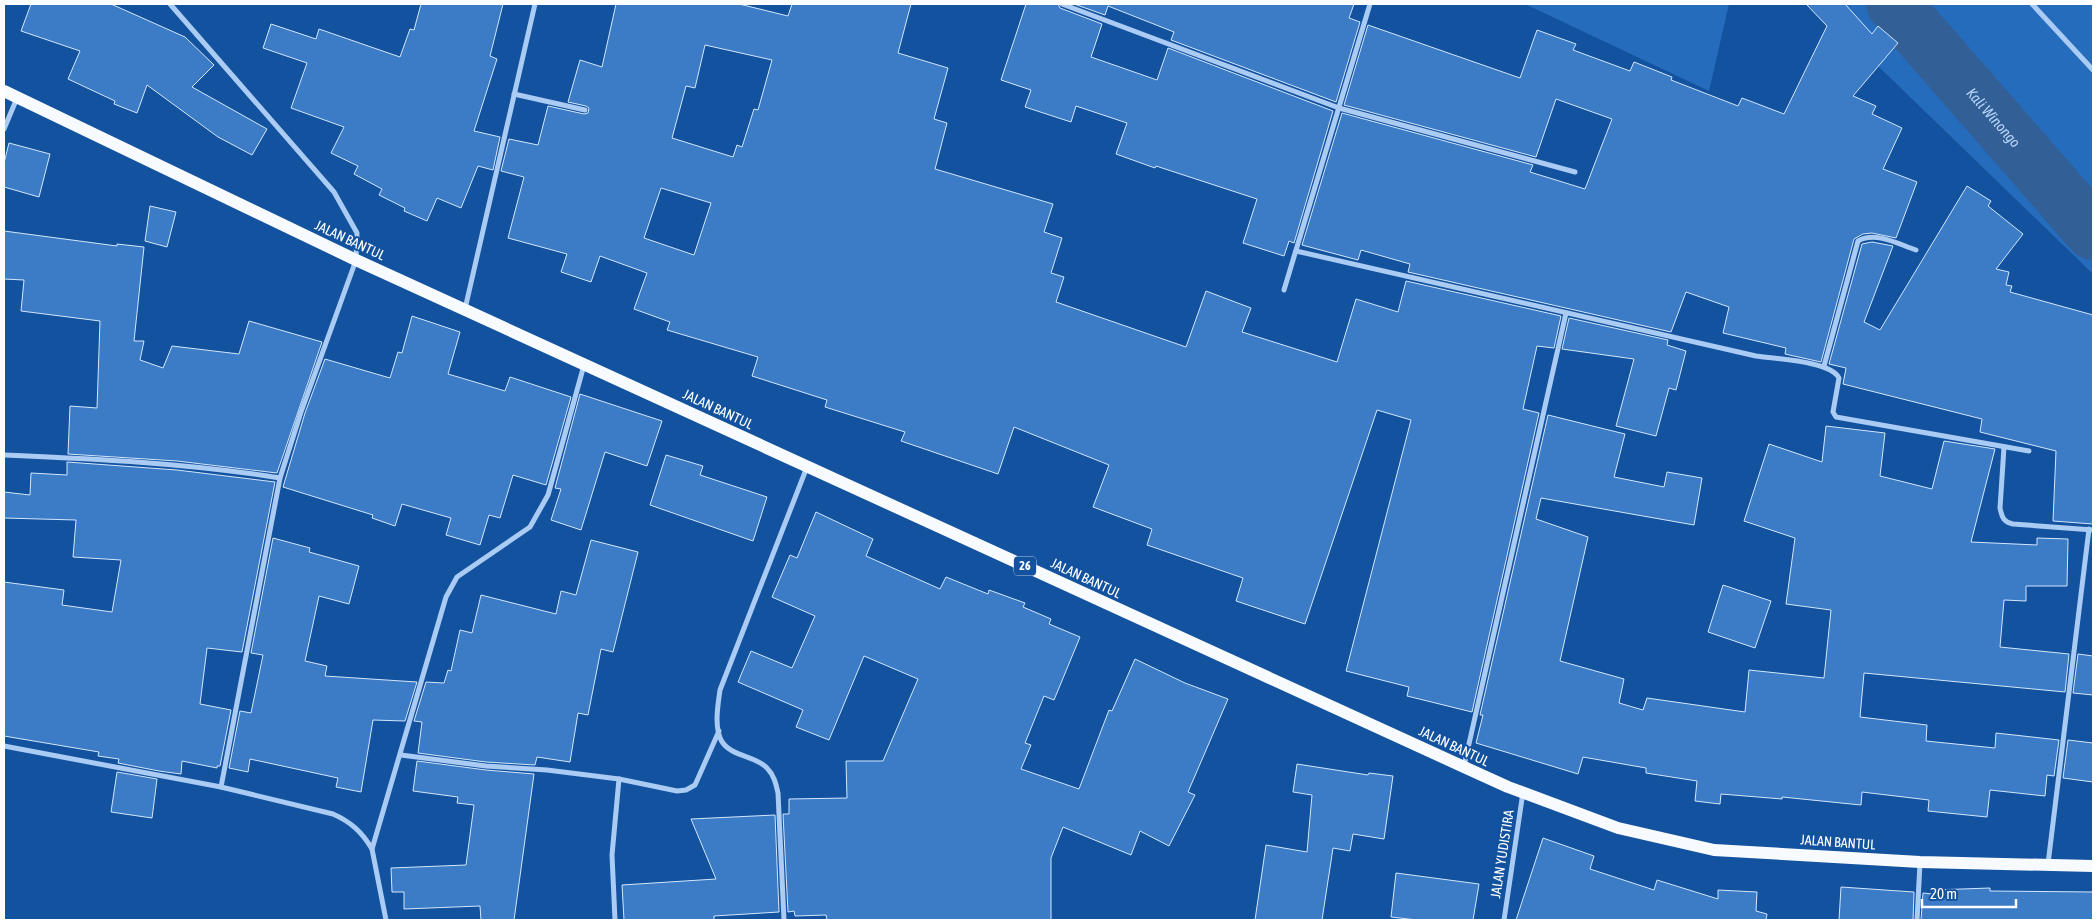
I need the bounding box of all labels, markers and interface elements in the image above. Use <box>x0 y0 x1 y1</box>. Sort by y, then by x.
water label: Kali Winongo <box>1963 84 2024 151</box>
street label: JALAN BANTUL <box>312 217 388 263</box>
street label: JALAN BANTUL <box>680 386 756 432</box>
street label: JALAN BANTUL <box>1048 555 1124 601</box>
road number: 26 <box>1014 556 1036 576</box>
street label: JALAN BANTUL <box>1416 723 1492 769</box>
street label: JALAN YUDISTIRA <box>1487 809 1517 899</box>
street label: JALAN BANTUL <box>1800 831 1877 853</box>
scale bar <box>1922 876 2016 908</box>
text: 20 m <box>1930 885 1957 902</box>

